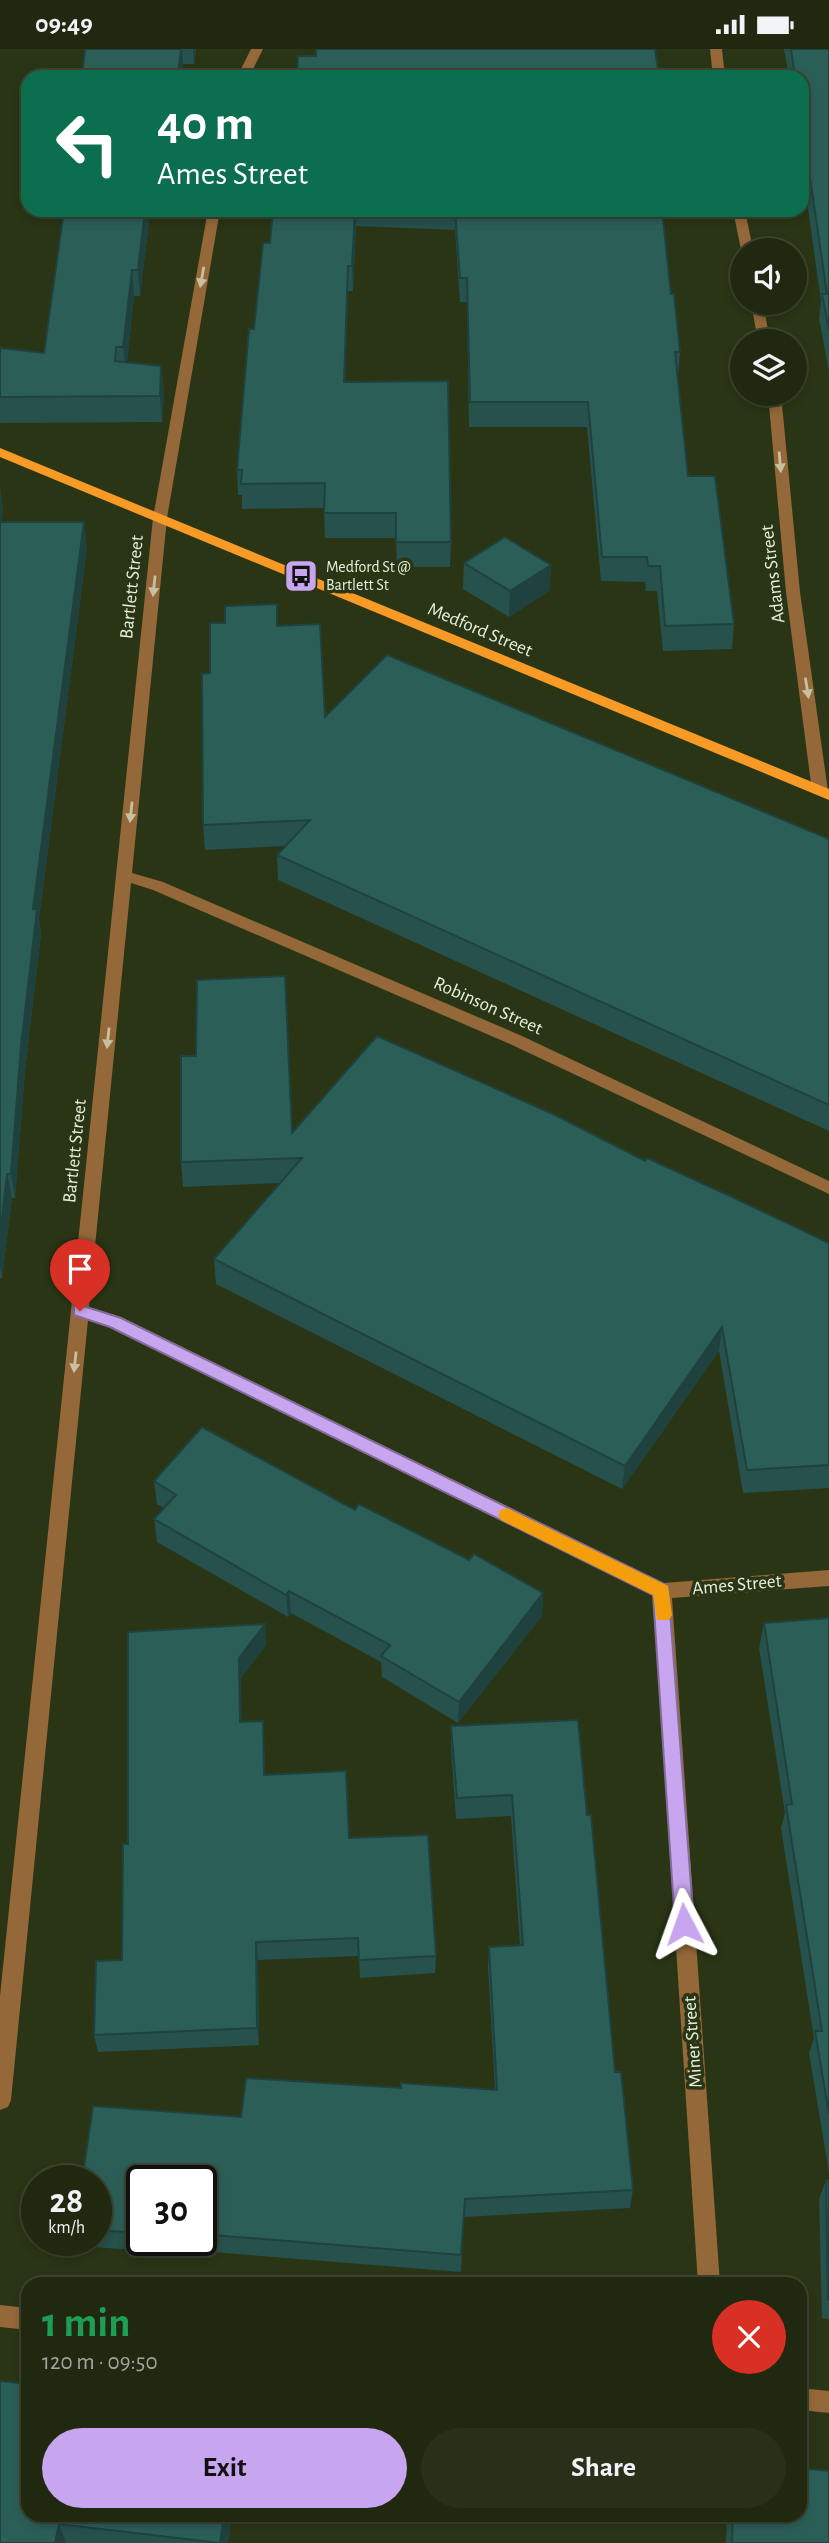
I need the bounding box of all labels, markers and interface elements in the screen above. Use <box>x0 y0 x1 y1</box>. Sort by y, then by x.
text: 09:49 <box>35 11 93 37</box>
icon: left <box>42 98 133 189</box>
text: 40 m <box>157 100 254 149</box>
text: Ames Street <box>157 158 308 190</box>
map controls <box>730 238 807 406</box>
button: sound <box>730 238 807 315</box>
one-way arrow <box>196 266 207 288</box>
button: layers <box>730 329 807 406</box>
one-way arrow <box>775 451 786 473</box>
street label: Adams Street <box>758 524 788 624</box>
street label: Bartlett Street <box>117 534 147 640</box>
bus stop icon: Medford St @ Bartlett St <box>282 557 320 595</box>
place label: Medford St @ Bartlett St <box>326 559 411 593</box>
one-way arrow <box>148 575 159 597</box>
street label: Medford Street <box>425 599 535 661</box>
one-way arrow <box>802 677 813 699</box>
one-way arrow <box>125 801 136 823</box>
street label: Robinson Street <box>431 973 545 1039</box>
one-way arrow <box>102 1028 113 1050</box>
street label: Bartlett Street <box>60 1098 90 1204</box>
pin <box>50 1239 110 1311</box>
icon: arrive <box>61 1250 99 1288</box>
one-way arrow <box>69 1351 80 1373</box>
street label: Ames Street <box>692 1572 782 1598</box>
position arrow <box>647 1887 721 1961</box>
street label: Miner Street <box>680 1995 706 2089</box>
speed limit sign: 30 <box>126 2165 217 2256</box>
text: 28 <box>50 2184 83 2219</box>
text: km/h <box>48 2219 85 2237</box>
button: close <box>712 2300 786 2374</box>
text: 1 min <box>42 2302 131 2344</box>
text: 120 m · 09:50 <box>42 2351 158 2374</box>
button: Exit <box>42 2428 407 2508</box>
button: Share <box>421 2428 786 2508</box>

